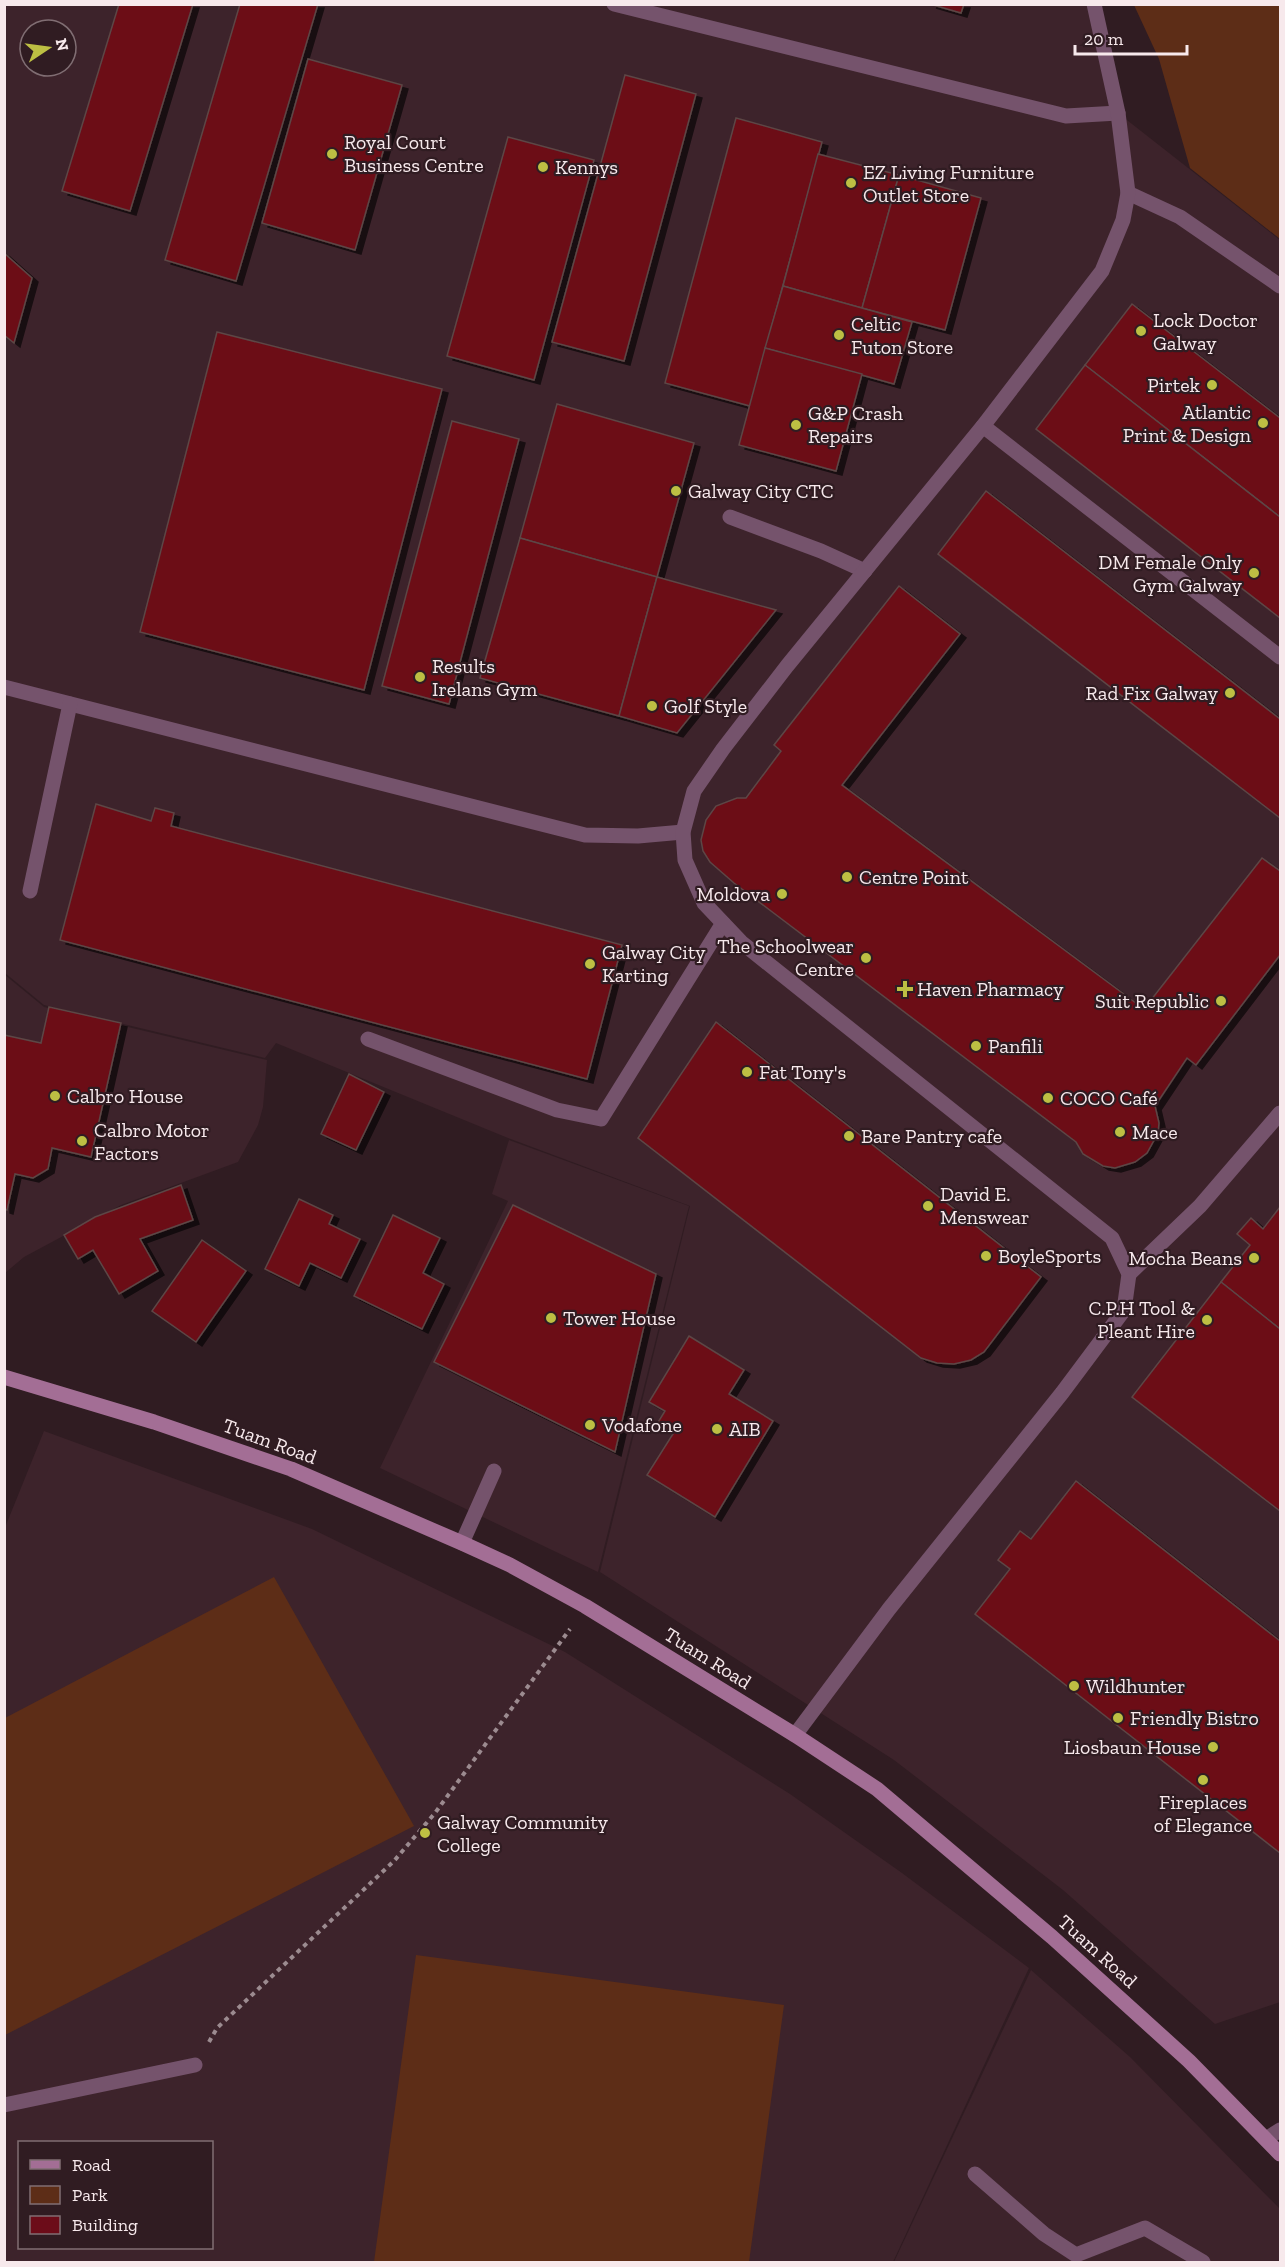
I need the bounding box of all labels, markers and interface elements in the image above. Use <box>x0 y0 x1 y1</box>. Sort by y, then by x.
north arrow <box>18 18 78 78</box>
scale bar <box>1075 18 1188 56</box>
text: 20 m <box>1084 28 1124 50</box>
text: N <box>52 37 73 53</box>
place label: Royal Court Business Centre <box>344 130 484 177</box>
marker: Royal Court Business Centre <box>325 147 339 161</box>
place label: Kennys <box>555 155 618 179</box>
marker: Kennys <box>536 160 550 174</box>
place label: EZ Living Furniture Outlet Store <box>863 160 1034 207</box>
marker: EZ Living Furniture Outlet Store <box>844 176 858 190</box>
place label: Lock Doctor Galway <box>1153 308 1258 355</box>
place label: Celtic Futon Store <box>851 312 953 359</box>
marker: Lock Doctor Galway <box>1134 324 1148 338</box>
marker: Celtic Futon Store <box>832 328 846 342</box>
place label: Pirtek <box>1147 373 1201 397</box>
marker: Pirtek <box>1205 378 1219 392</box>
place label: Atlantic Print & Design <box>1123 400 1252 447</box>
place label: G&P Crash Repairs <box>808 401 904 448</box>
marker: Atlantic Print & Design <box>1256 416 1270 430</box>
marker: G&P Crash Repairs <box>789 418 803 432</box>
place label: Galway City CTC <box>688 479 834 503</box>
marker: Galway City CTC <box>669 484 683 498</box>
place label: DM Female Only Gym Galway <box>1098 550 1243 597</box>
marker: DM Female Only Gym Galway <box>1247 566 1261 580</box>
place label: Results Irelans Gym <box>432 654 538 701</box>
marker: Results Irelans Gym <box>413 670 427 684</box>
place label: Rad Fix Galway <box>1086 681 1219 705</box>
marker: Rad Fix Galway <box>1223 686 1237 700</box>
place label: Golf Style <box>664 694 747 718</box>
marker: Golf Style <box>645 699 659 713</box>
place label: Centre Point <box>859 865 969 889</box>
marker: Centre Point <box>840 870 854 884</box>
place label: Moldova <box>696 882 770 906</box>
marker: Moldova <box>775 887 789 901</box>
place label: The Schoolwear Centre <box>717 934 854 981</box>
place label: Galway City Karting <box>602 940 706 987</box>
marker: The Schoolwear Centre <box>859 951 873 965</box>
marker: Galway City Karting <box>583 957 597 971</box>
place label: Haven Pharmacy <box>917 977 1064 1001</box>
marker: Haven Pharmacy <box>898 982 912 996</box>
place label: Suit Republic <box>1095 989 1209 1013</box>
marker: Suit Republic <box>1214 994 1228 1008</box>
place label: Panfili <box>988 1034 1043 1058</box>
marker: Panfili <box>969 1039 983 1053</box>
place label: Fat Tony's <box>759 1060 846 1084</box>
marker: Fat Tony's <box>740 1065 754 1079</box>
place label: Calbro House <box>67 1084 183 1108</box>
place label: COCO Café <box>1060 1086 1158 1110</box>
marker: Calbro House <box>48 1089 62 1103</box>
marker: COCO Café <box>1041 1091 1055 1105</box>
place label: Calbro Motor Factors <box>94 1118 209 1165</box>
place label: Mace <box>1132 1120 1178 1144</box>
place label: Bare Pantry cafe <box>861 1124 1002 1148</box>
marker: Mace <box>1113 1125 1127 1139</box>
marker: Bare Pantry cafe <box>842 1129 856 1143</box>
marker: Calbro Motor Factors <box>75 1134 89 1148</box>
place label: David E. Menswear <box>940 1182 1029 1229</box>
marker: David E. Menswear <box>921 1199 935 1213</box>
place label: BoyleSports <box>998 1244 1101 1268</box>
place label: Mocha Beans <box>1129 1246 1242 1270</box>
marker: BoyleSports <box>979 1249 993 1263</box>
marker: Mocha Beans <box>1247 1251 1261 1265</box>
place label: C.P.H Tool & Pleant Hire <box>1088 1296 1195 1343</box>
place label: Tower House <box>563 1306 676 1330</box>
marker: Tower House <box>544 1311 558 1325</box>
marker: C.P.H Tool & Pleant Hire <box>1200 1313 1214 1327</box>
street label: Tuam Road <box>220 1413 320 1469</box>
place label: Vodafone <box>601 1413 682 1437</box>
place label: AIB <box>729 1417 760 1441</box>
marker: Vodafone <box>583 1418 597 1432</box>
marker: AIB <box>710 1422 724 1436</box>
street label: Tuam Road <box>660 1622 756 1694</box>
place label: Wildhunter <box>1086 1674 1185 1698</box>
marker: Wildhunter <box>1067 1679 1081 1693</box>
place label: Friendly Bistro <box>1130 1706 1259 1730</box>
marker: Friendly Bistro <box>1111 1711 1125 1725</box>
place label: Liosbaun House <box>1064 1735 1201 1759</box>
marker: Liosbaun House <box>1206 1740 1220 1754</box>
marker: Fireplaces of Elegance <box>1196 1773 1210 1787</box>
place label: Fireplaces of Elegance <box>1154 1790 1252 1837</box>
place label: Galway Community College <box>437 1810 609 1857</box>
marker: Galway Community College <box>418 1826 432 1840</box>
street label: Tuam Road <box>1054 1909 1142 1993</box>
legend <box>18 2141 213 2249</box>
text: Road <box>72 2154 111 2176</box>
text: Park <box>72 2184 108 2206</box>
text: Building <box>72 2214 138 2236</box>

